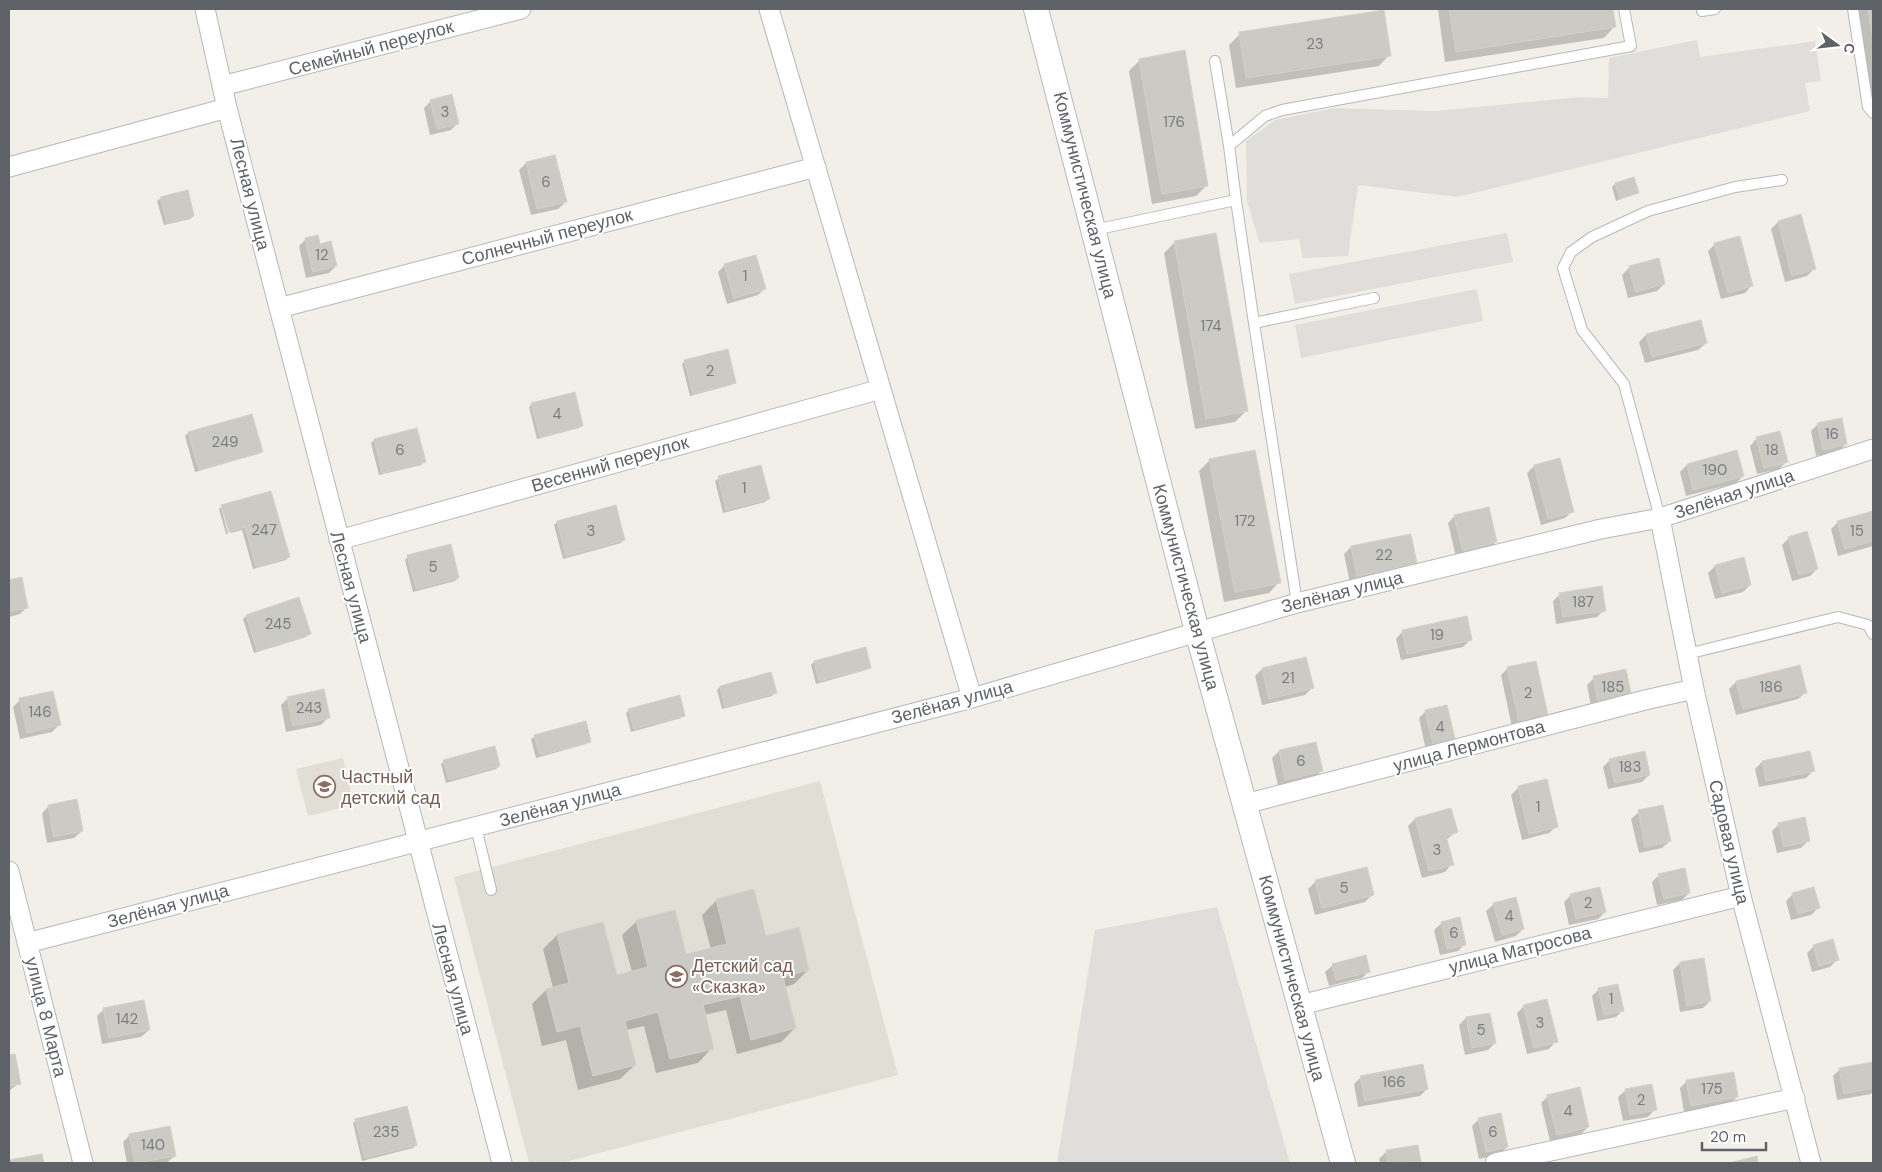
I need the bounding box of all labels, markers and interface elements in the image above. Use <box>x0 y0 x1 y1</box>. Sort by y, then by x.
street label: Семейный переулок <box>286 14 456 82</box>
north arrow <box>1812 20 1862 70</box>
house number: 23 <box>1306 34 1324 54</box>
text: С <box>1840 41 1860 56</box>
street label: Коммунистическая улица <box>1048 89 1123 302</box>
house number: 3 <box>441 102 449 122</box>
house number: 176 <box>1163 112 1185 132</box>
street label: Лесная улица <box>224 135 276 254</box>
house number: 6 <box>541 172 551 192</box>
street label: Солнечный переулок <box>459 203 635 271</box>
house number: 12 <box>315 245 329 265</box>
house number: 1 <box>743 266 747 286</box>
house number: 174 <box>1201 316 1221 336</box>
house number: 2 <box>706 361 714 381</box>
house number: 4 <box>552 404 562 424</box>
house number: 16 <box>1825 424 1839 444</box>
street label: Весенний переулок <box>529 430 692 498</box>
house number: 249 <box>212 432 238 452</box>
house number: 6 <box>395 440 405 460</box>
house number: 18 <box>1765 440 1779 460</box>
house number: 190 <box>1703 460 1727 480</box>
street label: Зелёная улица <box>1671 463 1798 525</box>
house number: 1 <box>742 478 746 498</box>
street label: Коммунистическая улица <box>1147 481 1225 694</box>
house number: 172 <box>1235 511 1255 531</box>
house number: 247 <box>251 520 277 540</box>
house number: 3 <box>587 521 595 541</box>
house number: 15 <box>1850 521 1864 541</box>
street label: Лесная улица <box>325 528 378 646</box>
house number: 22 <box>1375 545 1393 565</box>
house number: 5 <box>428 557 438 577</box>
street label: Зелёная улица <box>1279 565 1406 619</box>
house number: 187 <box>1572 592 1594 612</box>
house number: 245 <box>265 614 291 634</box>
house number: 19 <box>1430 625 1444 645</box>
house number: 21 <box>1281 668 1295 688</box>
street label: Зелёная улица <box>889 674 1016 730</box>
house number: 185 <box>1602 677 1624 697</box>
house number: 186 <box>1759 677 1783 697</box>
house number: 2 <box>1524 683 1532 703</box>
house number: 243 <box>296 698 322 718</box>
house number: 146 <box>28 702 52 722</box>
street label: улица Лермонтова <box>1391 714 1548 778</box>
house number: 4 <box>1435 717 1445 737</box>
house number: 6 <box>1296 751 1306 771</box>
house number: 183 <box>1619 757 1641 777</box>
place label: Частный детский сад <box>341 765 441 810</box>
school or university icon: Частный детский сад <box>313 775 337 799</box>
street label: Зелёная улица <box>497 777 624 833</box>
street label: Садовая улица <box>1703 777 1755 908</box>
house number: 1 <box>1536 797 1540 817</box>
house number: 3 <box>1433 840 1441 860</box>
street label: Коммунистическая улица <box>1253 872 1331 1085</box>
street label: Зелёная улица <box>105 878 232 934</box>
house number: 5 <box>1339 878 1349 898</box>
house number: 2 <box>1584 893 1592 913</box>
house number: 4 <box>1504 906 1514 926</box>
street label: Лесная улица <box>427 920 480 1038</box>
street label: улица Матросова <box>1446 920 1595 979</box>
house number: 6 <box>1449 923 1459 943</box>
street label: улица 8 Марта <box>19 954 73 1080</box>
place label: Детский сад «Сказка» <box>692 954 793 999</box>
school or university icon: Детский сад «Сказка» <box>664 964 688 988</box>
house number: 1 <box>1609 989 1613 1009</box>
house number: 142 <box>116 1009 138 1029</box>
house number: 3 <box>1536 1013 1544 1033</box>
house number: 5 <box>1476 1020 1486 1040</box>
house number: 166 <box>1382 1072 1406 1092</box>
house number: 175 <box>1701 1079 1723 1099</box>
house number: 2 <box>1637 1090 1645 1110</box>
house number: 4 <box>1563 1101 1573 1121</box>
scale bar <box>1702 1120 1766 1152</box>
house number: 235 <box>373 1122 399 1142</box>
house number: 6 <box>1488 1122 1498 1142</box>
text: 20 m <box>1710 1127 1746 1147</box>
house number: 140 <box>141 1135 165 1155</box>

